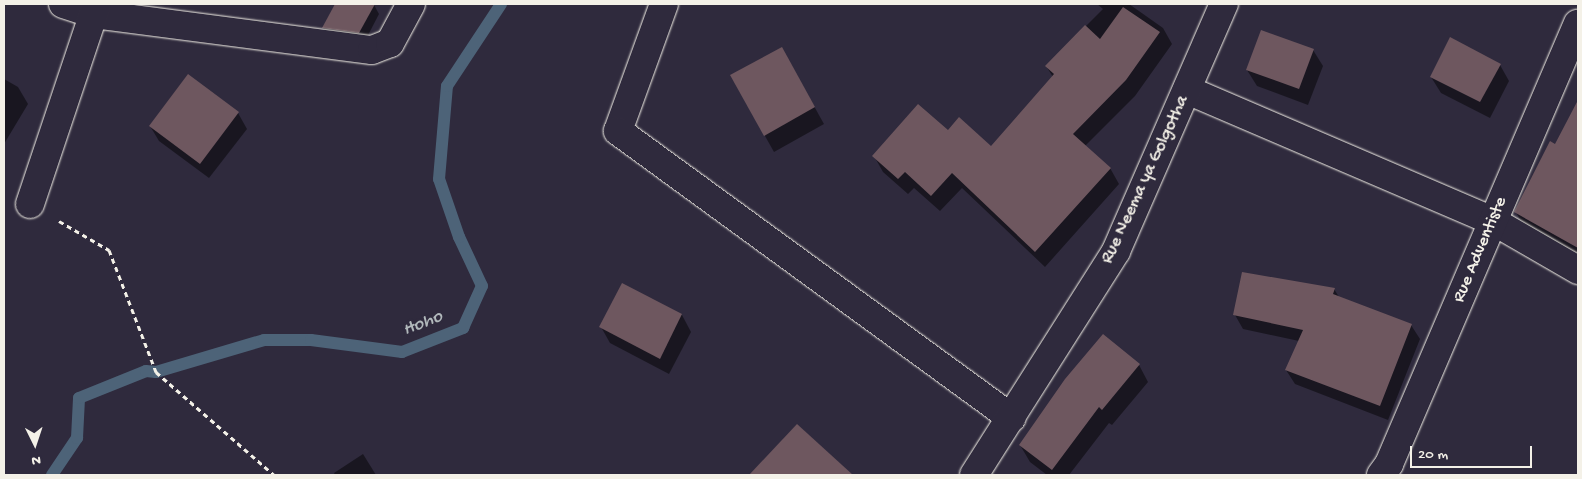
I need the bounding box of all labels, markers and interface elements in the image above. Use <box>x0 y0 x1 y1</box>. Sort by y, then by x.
street label: Rue Neema ya Golgotha <box>1098 92 1194 268</box>
street label: Rue Adventiste <box>1449 194 1513 306</box>
water label: Hoho <box>400 306 446 342</box>
north arrow <box>10 419 60 469</box>
scale bar <box>1412 436 1534 468</box>
text: 20 m <box>1418 446 1448 464</box>
text: N <box>31 451 41 468</box>

